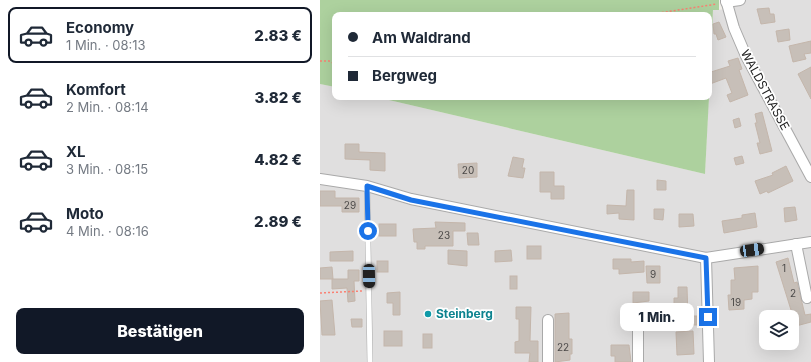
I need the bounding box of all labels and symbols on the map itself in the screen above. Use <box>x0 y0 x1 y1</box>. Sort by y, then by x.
street label: WALDSTRASSE <box>738 47 793 133</box>
house number: 20 <box>462 164 474 176</box>
house number: 29 <box>344 199 356 211</box>
route start <box>359 222 377 240</box>
house number: 23 <box>438 229 450 241</box>
car <box>739 242 765 258</box>
house number: 1 <box>782 262 786 274</box>
car <box>363 264 375 288</box>
house number: 9 <box>650 268 656 280</box>
house number: 2 <box>790 287 796 299</box>
house number: 19 <box>731 296 741 308</box>
callout: 1 Min. <box>620 303 694 331</box>
place label: Steinberg <box>436 306 493 321</box>
route end <box>699 308 717 326</box>
marker: Steinberg <box>423 309 433 319</box>
house number: 22 <box>557 341 569 353</box>

